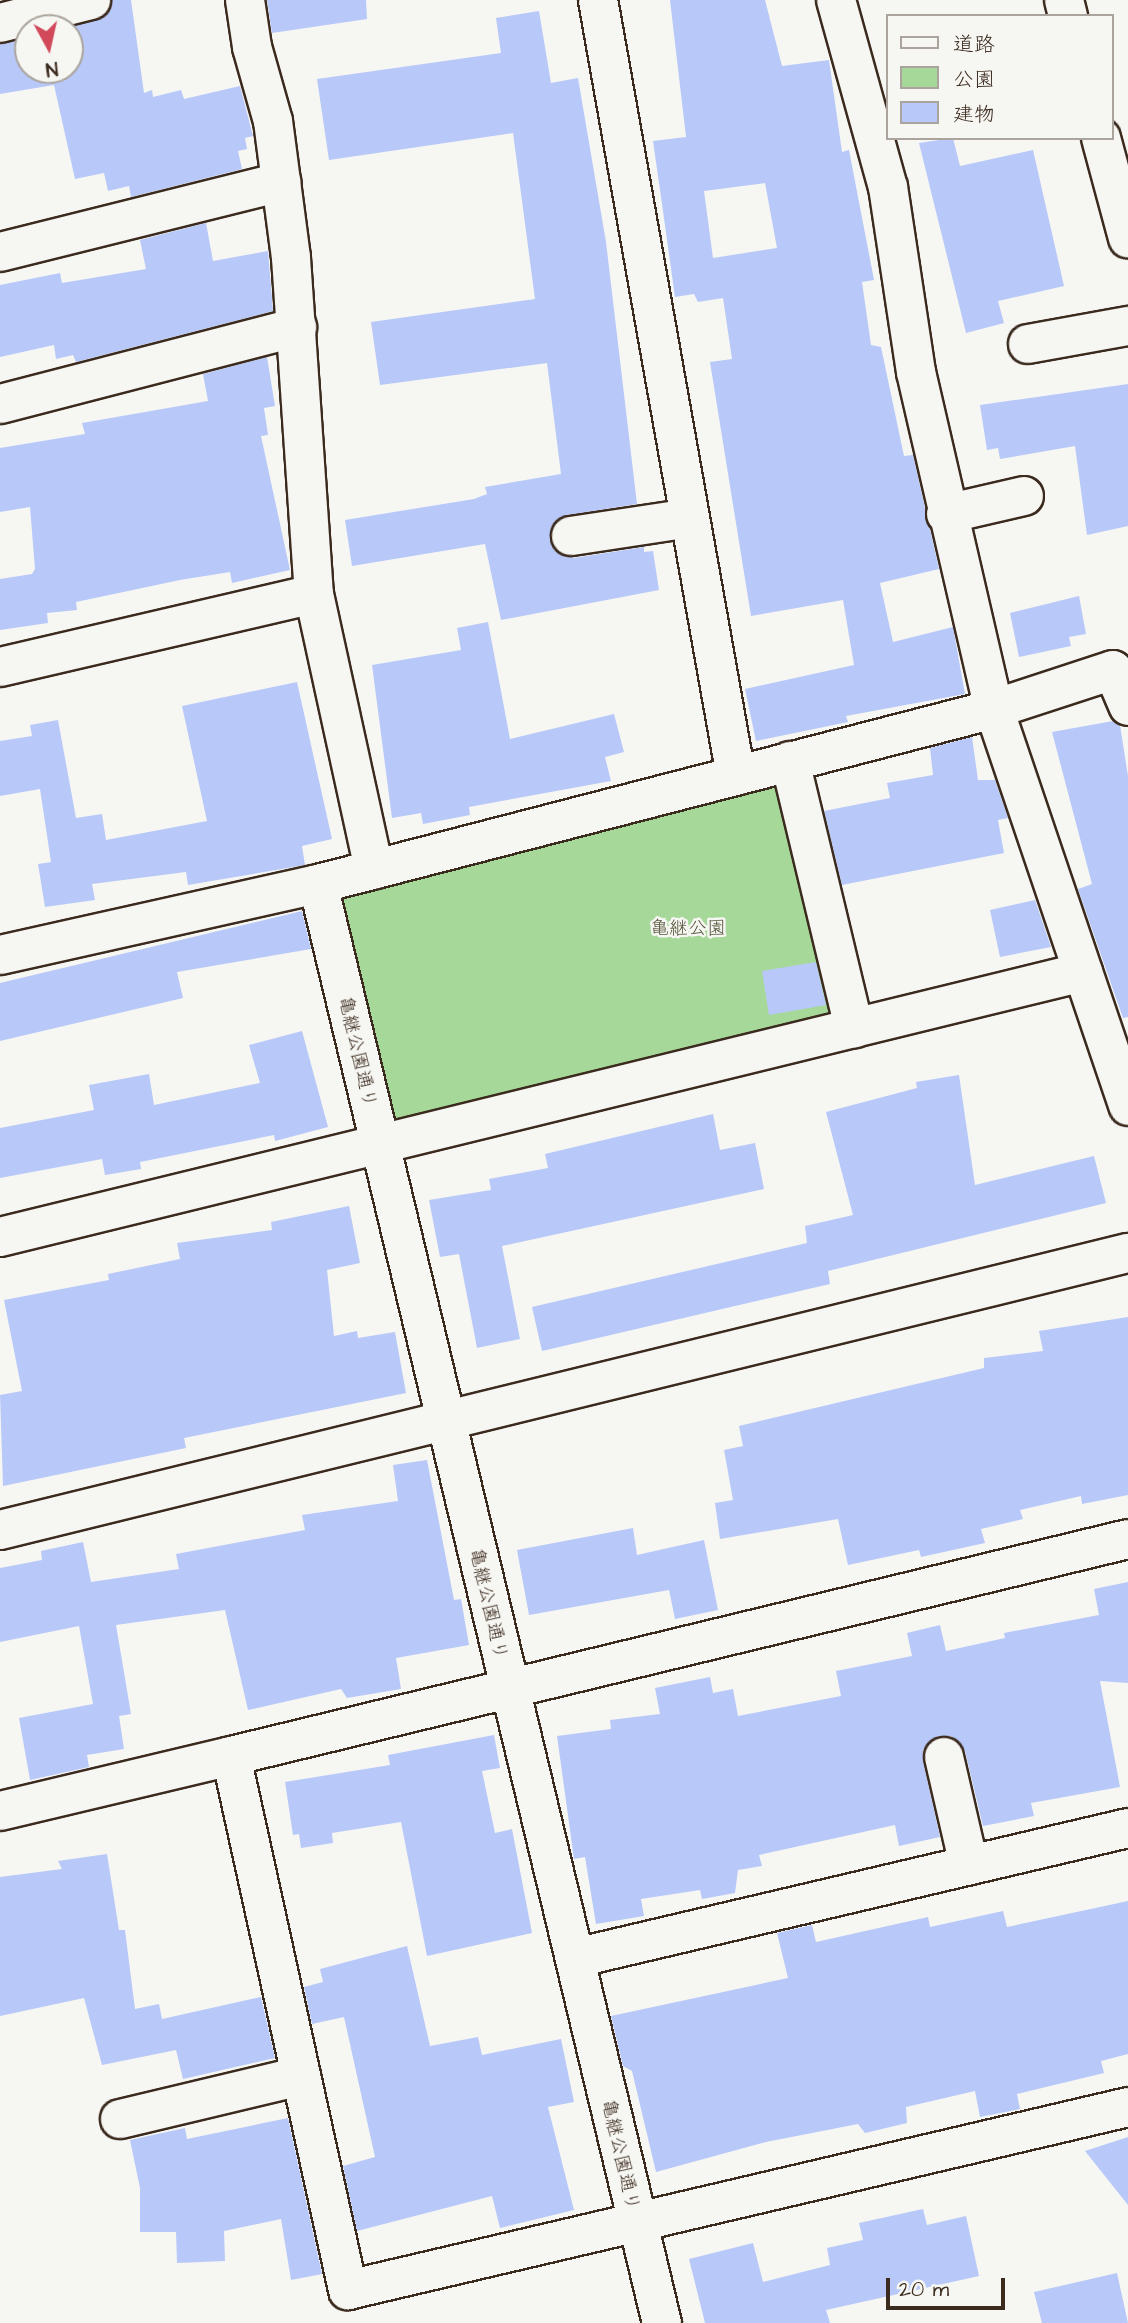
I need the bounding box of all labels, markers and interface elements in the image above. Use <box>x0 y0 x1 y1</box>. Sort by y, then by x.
north arrow <box>14 14 84 84</box>
legend <box>886 14 1114 140</box>
text: 道路 <box>953 30 995 59</box>
text: N <box>44 54 60 83</box>
text: 公園 <box>953 65 995 94</box>
text: 建物 <box>953 100 995 129</box>
park label: 亀継公園 <box>650 918 726 940</box>
street label: 亀継公園通り <box>333 994 381 1110</box>
street label: 亀継公園通り <box>464 1546 512 1662</box>
street label: 亀継公園通り <box>596 2097 644 2213</box>
scale bar <box>890 2264 1009 2308</box>
text: 20 m <box>899 2275 949 2304</box>

